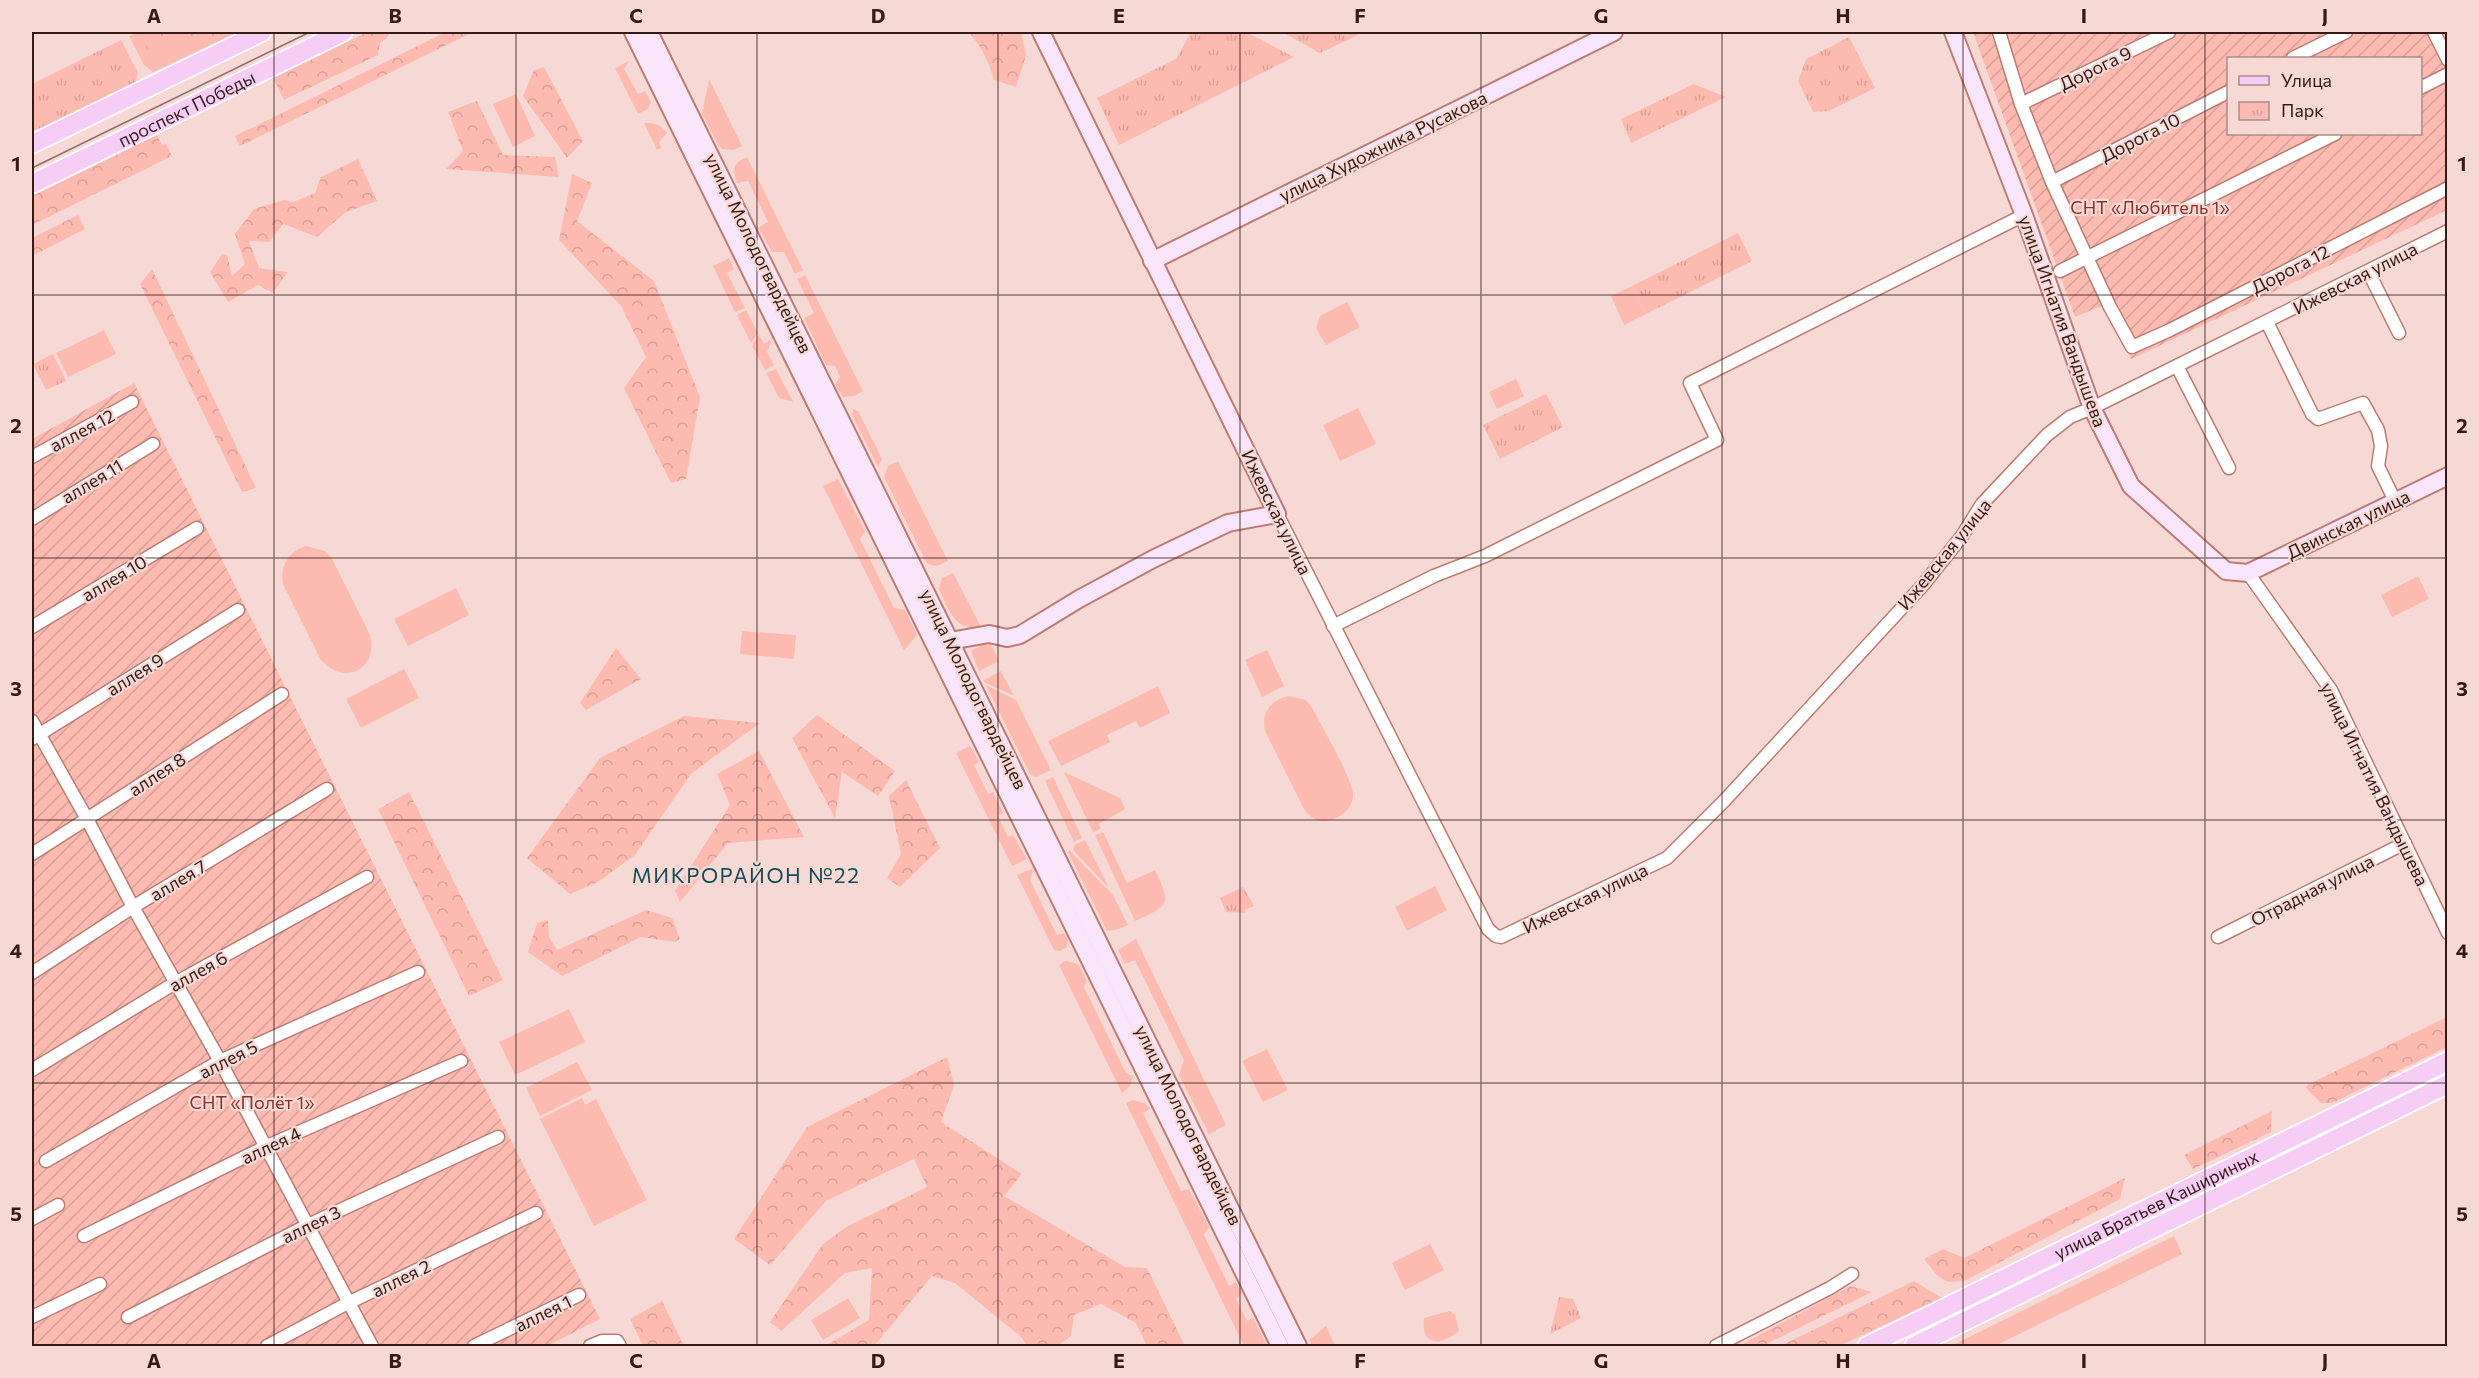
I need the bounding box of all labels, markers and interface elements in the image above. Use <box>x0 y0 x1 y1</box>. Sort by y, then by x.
text: A <box>147 3 161 27</box>
text: B <box>388 3 402 27</box>
text: C <box>629 3 643 27</box>
text: D <box>871 3 885 27</box>
text: E <box>1113 3 1125 27</box>
text: F <box>1354 3 1366 27</box>
text: G <box>1594 3 1608 27</box>
text: H <box>1836 3 1851 27</box>
text: I <box>2081 3 2087 27</box>
text: J <box>2322 3 2328 27</box>
street label: Дорога 9 <box>2055 41 2135 95</box>
legend <box>2227 57 2422 135</box>
street label: проспект Победы <box>114 66 259 151</box>
text: Улица <box>2281 69 2332 91</box>
street label: улица Художника Русакова <box>1275 86 1491 206</box>
text: Парк <box>2281 99 2324 121</box>
street label: Дорога 10 <box>2097 108 2183 166</box>
street label: улица Молодогвардейцев <box>701 149 817 357</box>
text: 1 <box>11 151 21 175</box>
text: 1 <box>2457 151 2467 175</box>
park label: СНТ «Любитель 1» <box>2070 196 2230 218</box>
street label: улица Игнатия Вандышева <box>2014 212 2112 430</box>
street label: Ижевская улица <box>2289 237 2421 319</box>
street label: Дорога 12 <box>2247 240 2333 298</box>
street label: аллея 12 <box>46 404 118 456</box>
text: 2 <box>10 413 22 437</box>
text: 2 <box>2456 413 2468 437</box>
street label: Ижевская улица <box>1237 446 1317 578</box>
street label: аллея 11 <box>57 454 127 508</box>
street label: Двинская улица <box>2283 485 2413 563</box>
street label: Ижевская улица <box>1893 494 1995 614</box>
street label: аллея 10 <box>77 550 151 606</box>
street label: улица Молодогвардейцев <box>916 585 1032 793</box>
street label: аллея 9 <box>102 648 168 700</box>
text: 3 <box>10 676 22 700</box>
text: 3 <box>2456 676 2468 700</box>
street label: улица Игнатия Вандышева <box>2316 679 2434 889</box>
street label: аллея 8 <box>124 747 190 801</box>
street label: Отрадная улица <box>2247 849 2377 931</box>
street label: аллея 7 <box>146 855 210 905</box>
street label: Ижевская улица <box>1519 858 1651 938</box>
district label: МИКРОРАЙОН №22 <box>632 862 860 887</box>
text: 4 <box>10 938 22 962</box>
text: 4 <box>2456 938 2468 962</box>
street label: аллея 6 <box>165 946 231 996</box>
street label: улица Молодогвардейцев <box>1131 1021 1247 1229</box>
street label: аллея 5 <box>195 1035 261 1083</box>
park label: СНТ «Полёт 1» <box>190 1091 314 1113</box>
street label: аллея 4 <box>238 1122 305 1168</box>
street label: улица Братьев Кашириных <box>2050 1145 2262 1264</box>
street label: аллея 3 <box>278 1200 344 1248</box>
text: 5 <box>10 1201 22 1225</box>
text: 5 <box>2456 1201 2468 1225</box>
street label: аллея 2 <box>368 1254 434 1302</box>
street label: аллея 1 <box>511 1290 575 1336</box>
text: A <box>147 1348 161 1372</box>
text: B <box>388 1348 402 1372</box>
text: C <box>629 1348 643 1372</box>
text: D <box>871 1348 885 1372</box>
text: E <box>1113 1348 1125 1372</box>
text: F <box>1354 1348 1366 1372</box>
text: G <box>1594 1348 1608 1372</box>
text: H <box>1836 1348 1851 1372</box>
text: I <box>2081 1348 2087 1372</box>
text: J <box>2322 1348 2328 1372</box>

